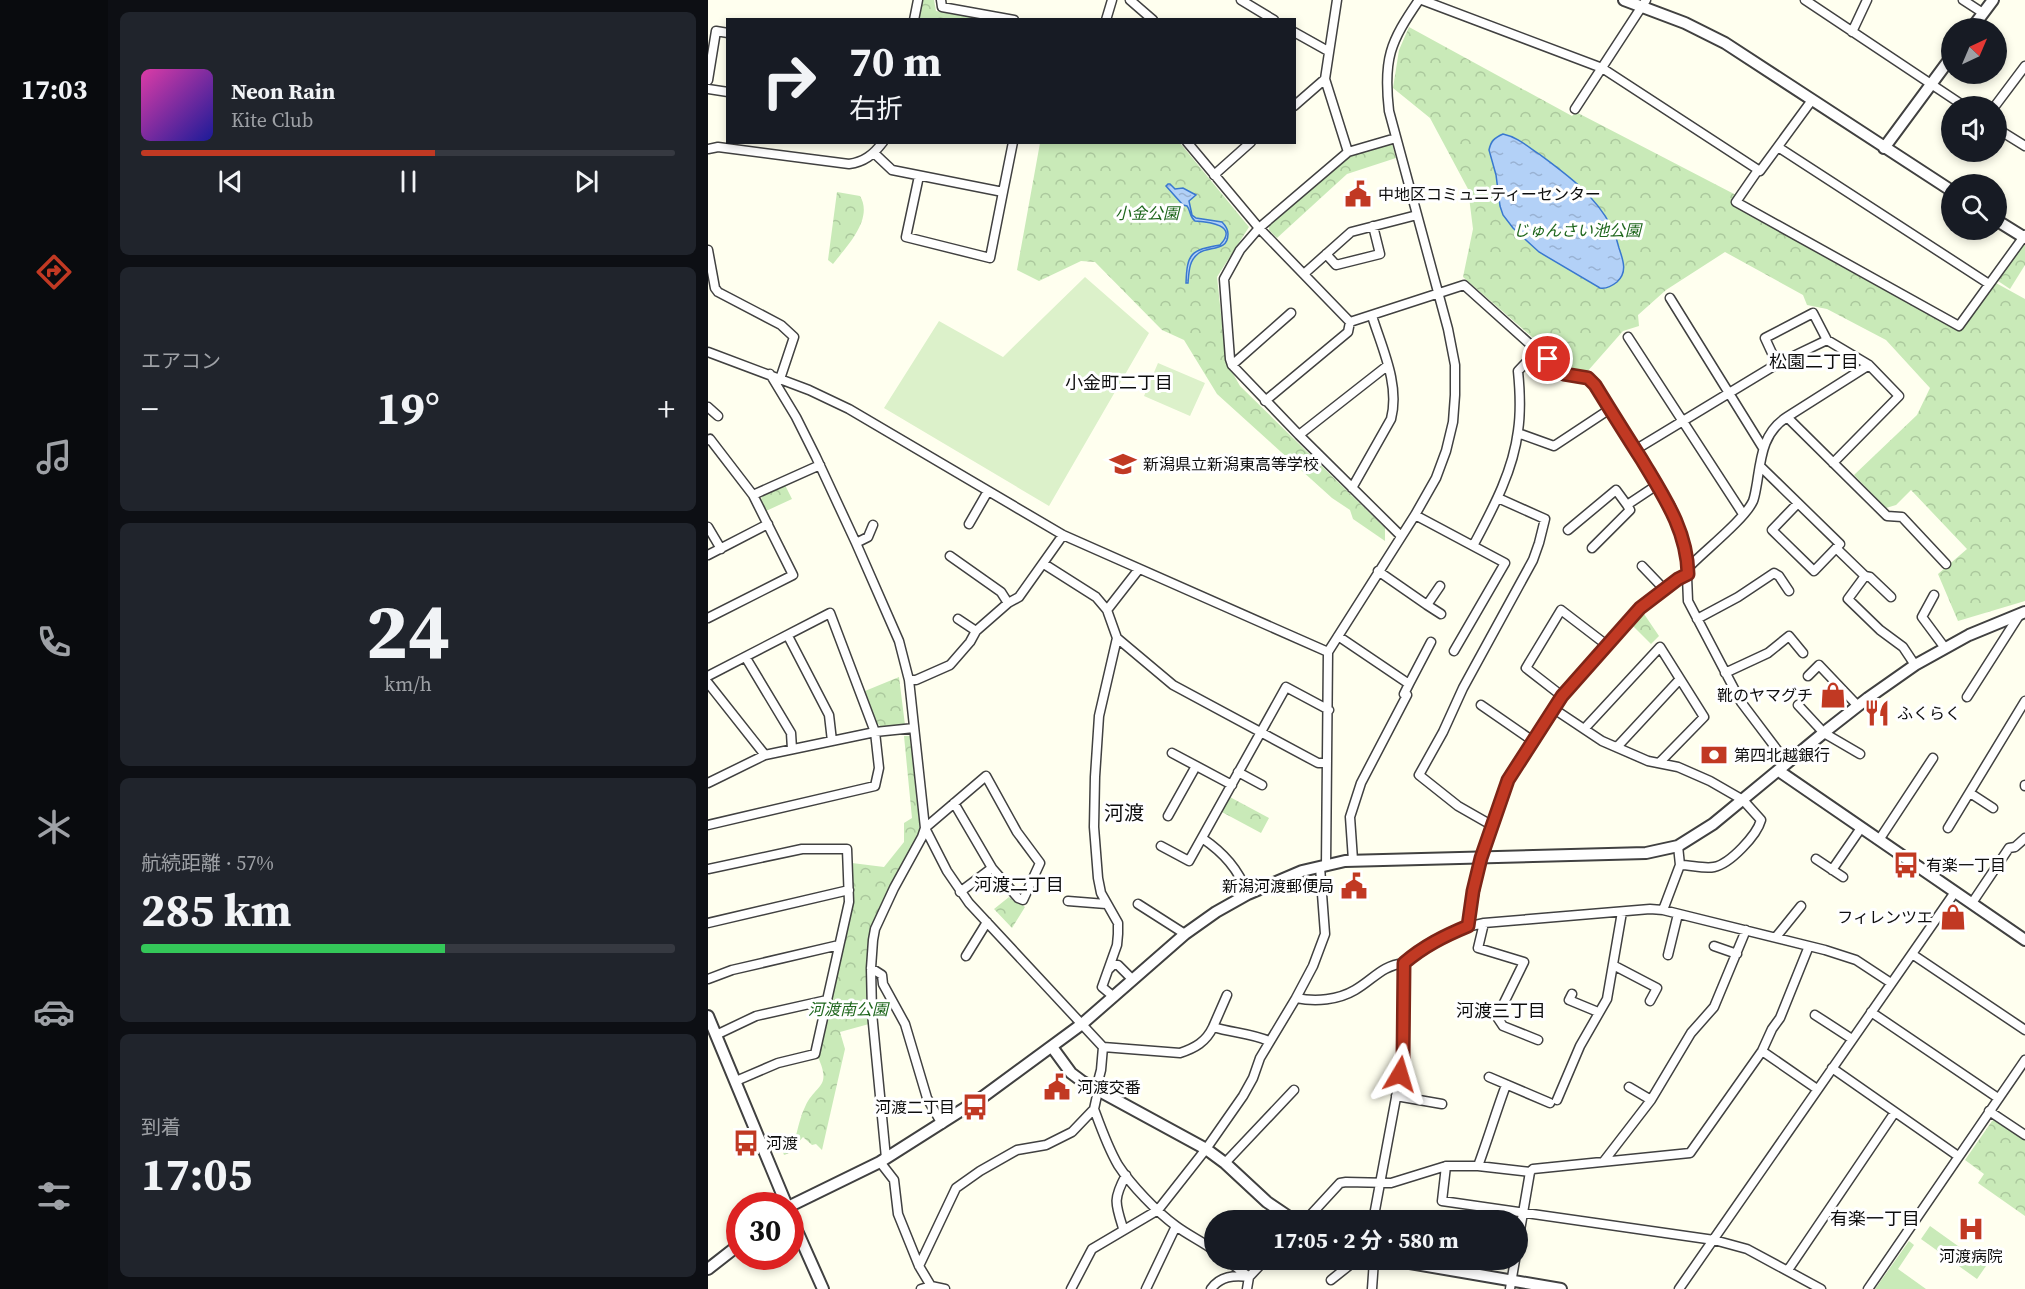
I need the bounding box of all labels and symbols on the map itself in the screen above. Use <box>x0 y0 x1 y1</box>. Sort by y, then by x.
north arrow <box>1941 18 2007 84</box>
public building icon: 中地区コミュニティーセンター <box>1343 179 1373 209</box>
place label: 中地区コミュニティーセンター <box>1378 183 1601 205</box>
park label: 小金公園 <box>1115 202 1181 224</box>
park label: じゅんさい池公園 <box>1513 219 1643 241</box>
pin <box>1522 333 1573 384</box>
district label: 松園二丁目 <box>1769 349 1859 374</box>
district label: 小金町二丁目 <box>1065 370 1173 395</box>
school or university icon: 新潟県立新潟東高等学校 <box>1108 449 1138 479</box>
place label: 新潟県立新潟東高等学校 <box>1143 453 1319 475</box>
shop icon: 靴のヤマグチ <box>1818 680 1848 710</box>
place label: 靴のヤマグチ <box>1717 684 1813 706</box>
restaurant icon: ふくらく <box>1862 698 1892 728</box>
place label: ふくらく <box>1897 702 1961 724</box>
bank icon: 第四北越銀行 <box>1699 740 1729 770</box>
place label: 第四北越銀行 <box>1734 744 1830 766</box>
district label: 河渡 <box>1104 799 1144 827</box>
bus stop icon: 有楽一丁目 <box>1891 850 1921 880</box>
place label: 有楽一丁目 <box>1926 854 2006 876</box>
public building icon: 新潟河渡郵便局 <box>1339 871 1369 901</box>
district label: 河渡二丁目 <box>974 872 1064 897</box>
place label: 新潟河渡郵便局 <box>1222 875 1334 897</box>
shop icon: フィレンツエ <box>1938 902 1968 932</box>
place label: フィレンツエ <box>1837 906 1933 928</box>
park label: 河渡南公園 <box>808 998 890 1020</box>
district label: 河渡三丁目 <box>1456 998 1546 1023</box>
position arrow <box>1368 1042 1432 1106</box>
public building icon: 河渡交番 <box>1042 1072 1072 1102</box>
place label: 河渡交番 <box>1077 1076 1141 1098</box>
bus stop icon: 河渡二丁目 <box>960 1092 990 1122</box>
place label: 河渡二丁目 <box>875 1096 955 1118</box>
bus stop icon: 河渡 <box>731 1128 761 1158</box>
place label: 河渡 <box>766 1132 798 1154</box>
speed limit sign: 30 <box>726 1192 804 1270</box>
district label: 有楽一丁目 <box>1830 1206 1920 1231</box>
hospital icon: 河渡病院 <box>1956 1214 1986 1244</box>
place label: 河渡病院 <box>1939 1245 2003 1267</box>

